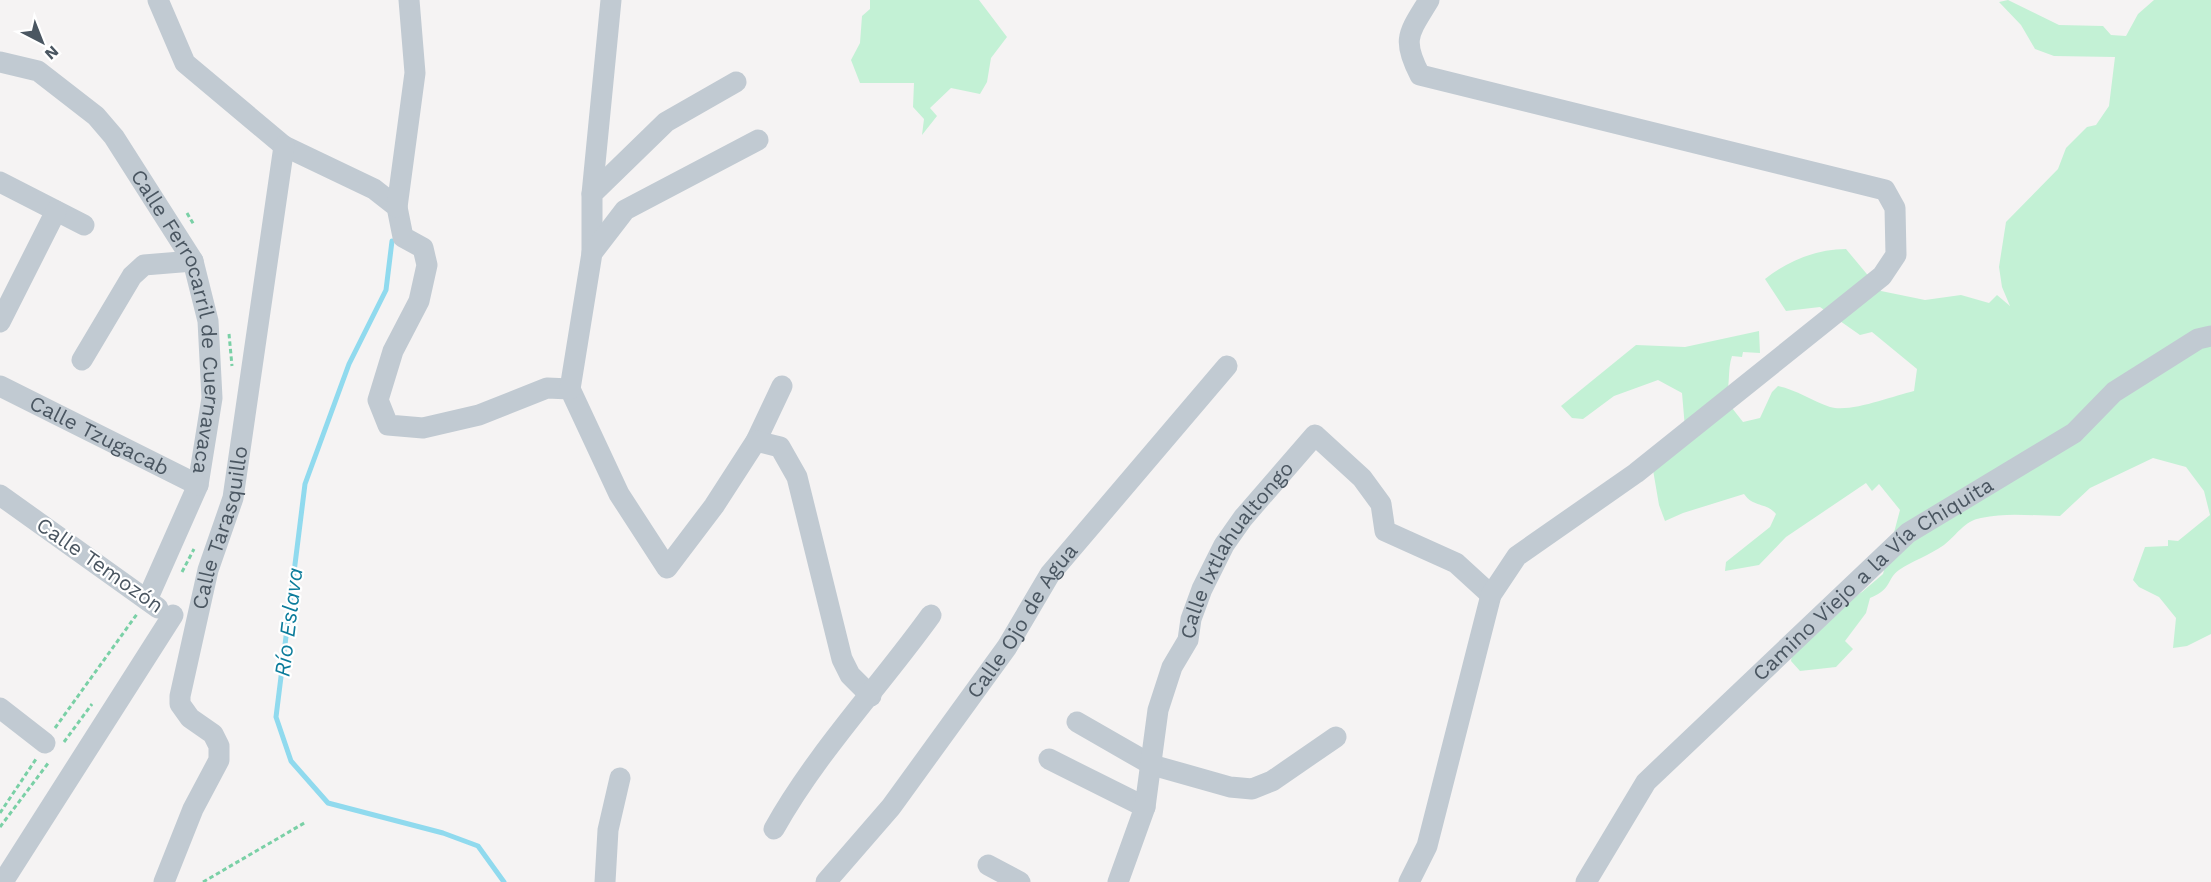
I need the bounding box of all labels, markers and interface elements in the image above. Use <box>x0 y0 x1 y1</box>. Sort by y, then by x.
north arrow <box>12 12 72 72</box>
text: N <box>41 42 62 64</box>
street label: Calle Ferrocarril de Cuernavaca <box>126 164 225 476</box>
street label: Calle Tzugacab <box>26 390 173 481</box>
street label: Calle Tarasquillo <box>187 444 252 612</box>
street label: Calle Ixtlahualtongo <box>1175 456 1299 640</box>
street label: Camino Viejo a la Vía Chiquita <box>1747 472 1998 686</box>
street label: Calle Temozón <box>32 511 169 618</box>
street label: Calle Ojo de Agua <box>961 538 1082 703</box>
water label: Río Eslava <box>269 566 308 678</box>

